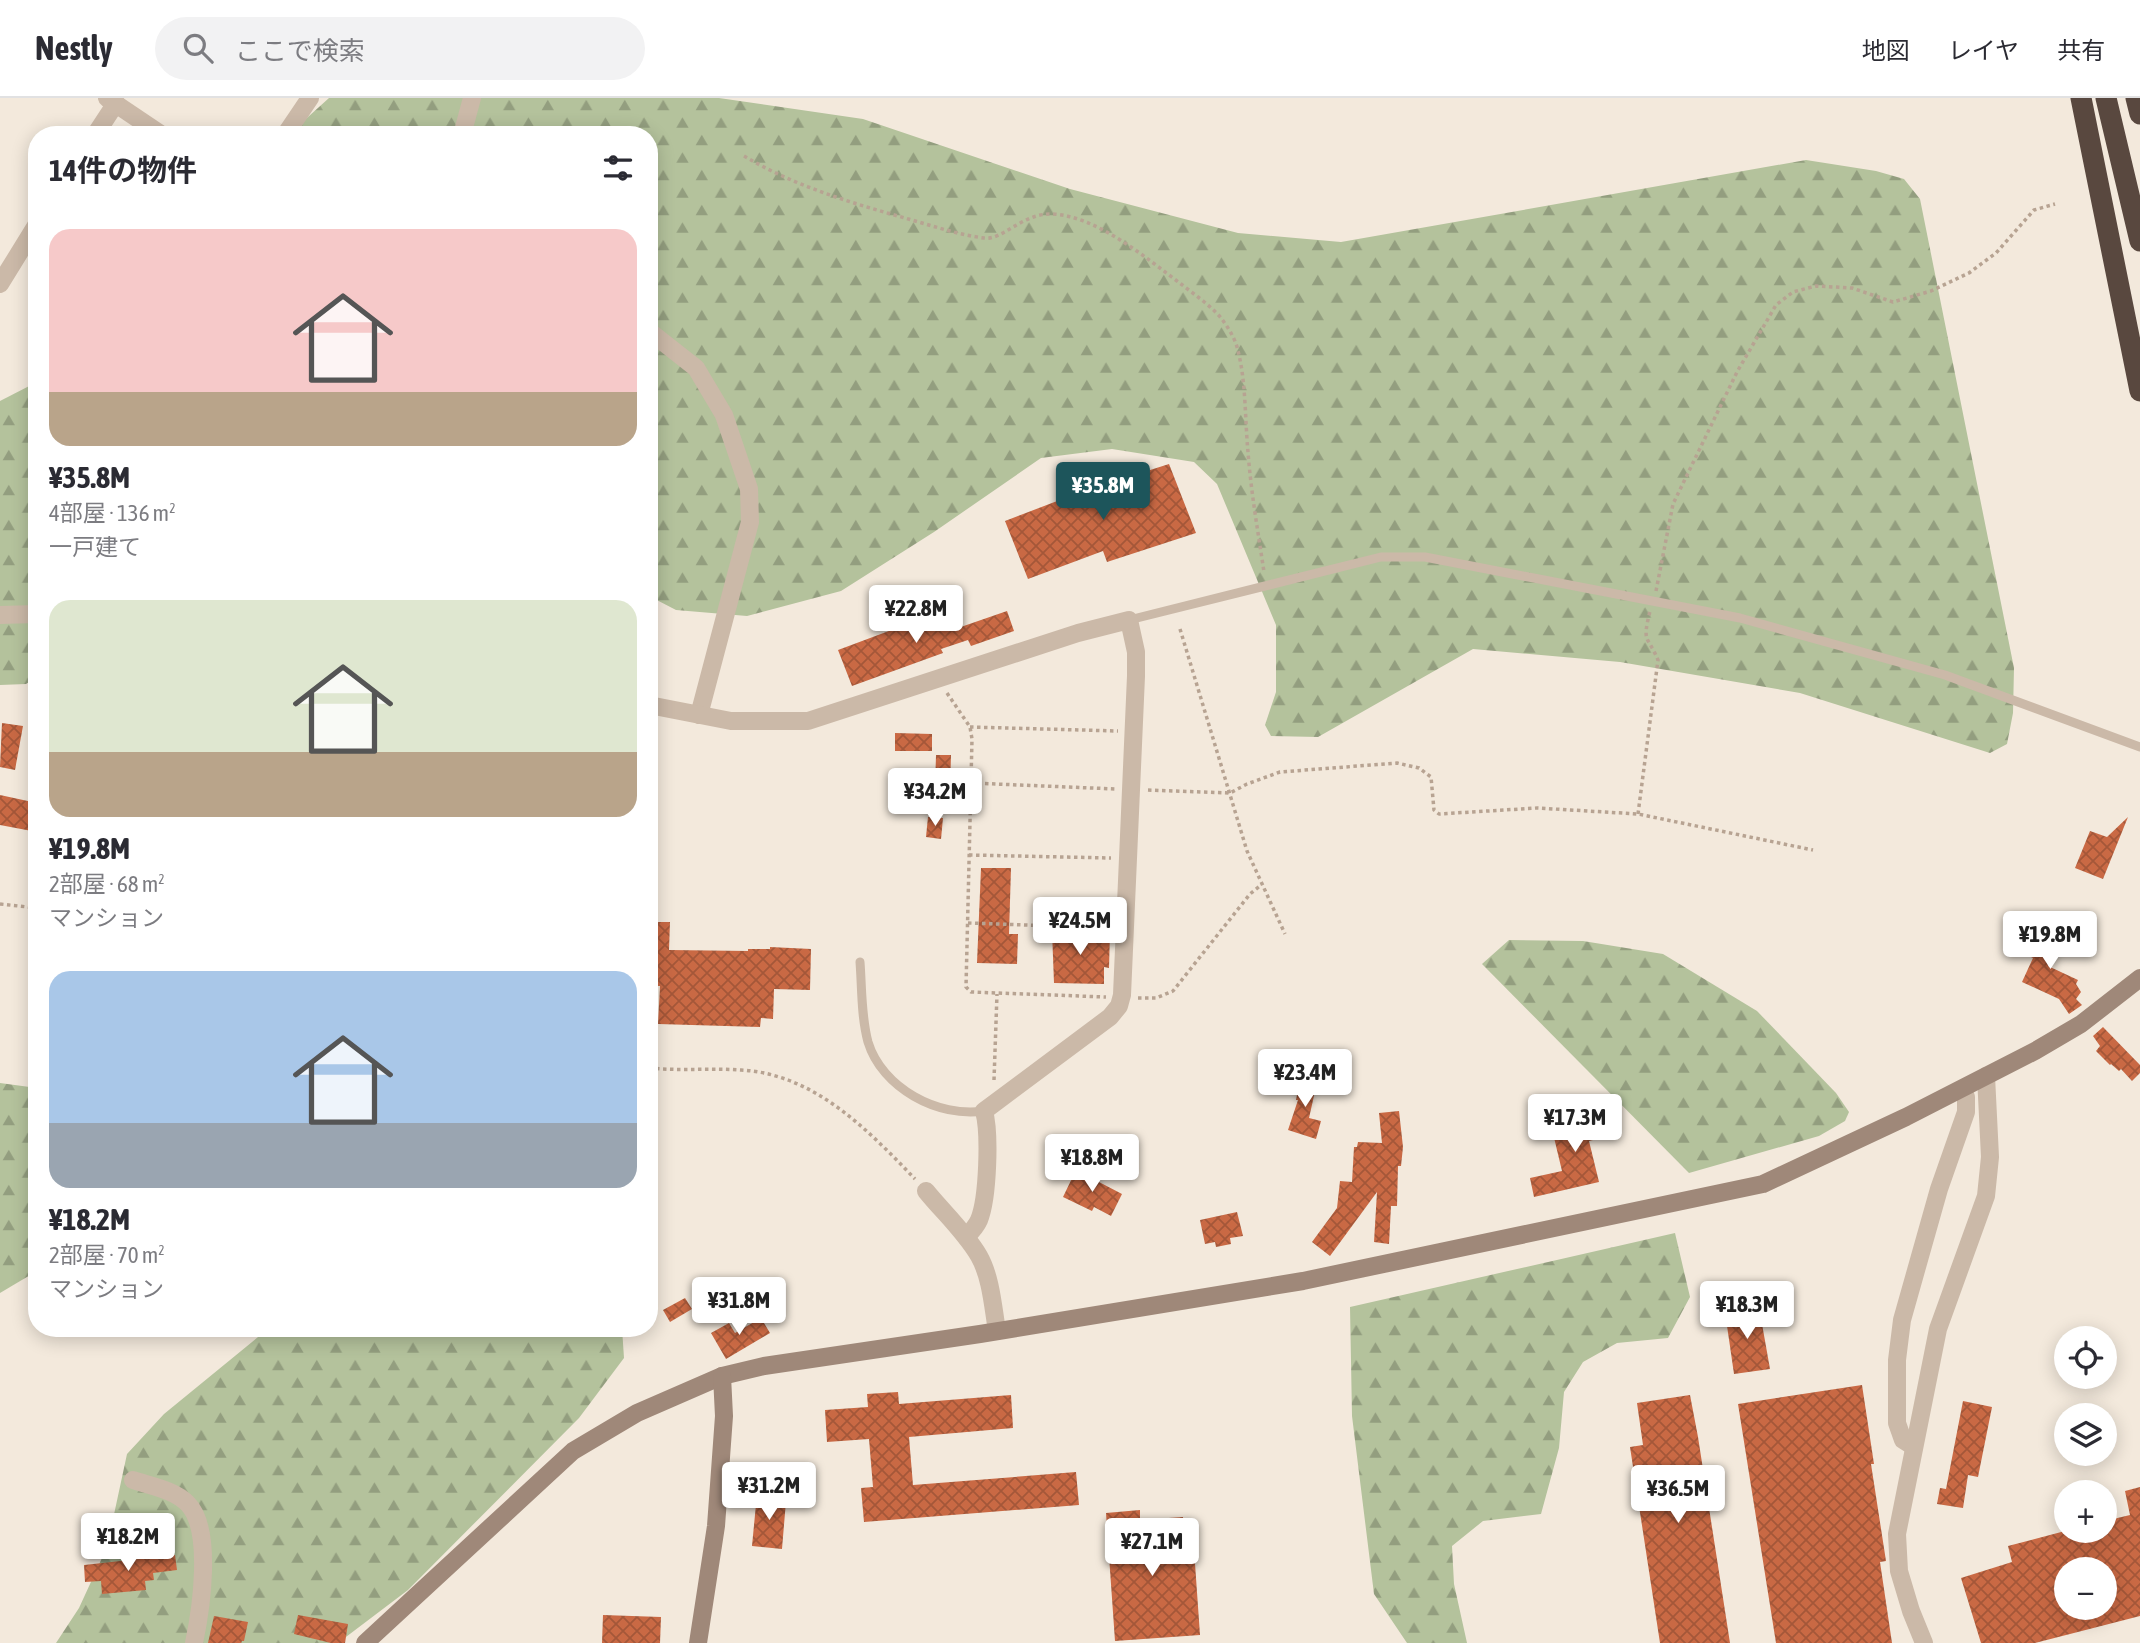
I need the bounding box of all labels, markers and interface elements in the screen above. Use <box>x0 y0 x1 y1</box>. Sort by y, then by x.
search box <box>155 17 645 80</box>
text: Nestly <box>35 29 113 67</box>
icon: search <box>179 29 217 67</box>
text: ここで検索 <box>235 36 365 66</box>
text: 地図 <box>1862 37 1910 64</box>
text: レイヤ <box>1948 37 2019 64</box>
text: 共有 <box>2057 37 2105 64</box>
icon: filters <box>599 149 637 187</box>
text: 14件の物件 <box>49 153 197 187</box>
icon: home <box>280 275 406 401</box>
text: ¥35.8M <box>49 460 130 494</box>
pin: ¥35.8M <box>1046 462 1160 522</box>
text: ¥35.8M <box>1072 472 1134 498</box>
text: 4部屋 · 136 m² <box>49 500 176 526</box>
text: 一戸建て <box>49 534 141 560</box>
pin: ¥22.8M <box>859 586 973 645</box>
text: ¥22.8M <box>885 595 947 621</box>
icon: home <box>280 646 406 772</box>
pin: ¥34.2M <box>878 768 992 828</box>
text: ¥34.2M <box>904 778 966 804</box>
text: ¥19.8M <box>49 831 130 865</box>
text: 2部屋 · 68 m² <box>49 871 165 897</box>
pin: ¥24.5M <box>1023 898 1137 957</box>
text: マンション <box>49 905 164 931</box>
text: ¥24.5M <box>1049 907 1111 933</box>
pin: ¥19.8M <box>1993 912 2107 971</box>
text: ¥19.8M <box>2019 921 2081 947</box>
icon: home <box>280 1017 406 1143</box>
pin: ¥23.4M <box>1248 1049 1362 1109</box>
text: ¥23.4M <box>1274 1059 1336 1085</box>
pin: ¥17.3M <box>1518 1094 1632 1154</box>
text: ¥17.3M <box>1544 1104 1606 1130</box>
pin: ¥18.8M <box>1035 1134 1149 1194</box>
text: ¥18.8M <box>1061 1144 1123 1170</box>
text: ¥18.2M <box>49 1202 130 1236</box>
text: 2部屋 · 70 m² <box>49 1242 165 1268</box>
text: マンション <box>49 1276 164 1302</box>
pin: ¥31.8M <box>682 1278 796 1337</box>
pin: ¥18.3M <box>1690 1282 1804 1341</box>
text: ¥31.8M <box>708 1287 770 1313</box>
text: ¥18.3M <box>1716 1291 1778 1317</box>
map controls <box>2054 1326 2117 1620</box>
button: locate <box>2054 1326 2117 1389</box>
button: layers <box>2054 1403 2117 1466</box>
pin: ¥31.2M <box>712 1462 826 1522</box>
pin: ¥36.5M <box>1621 1466 1735 1525</box>
text: ¥31.2M <box>738 1472 800 1498</box>
text: ¥36.5M <box>1647 1475 1709 1501</box>
button: + <box>2054 1480 2117 1543</box>
pin: ¥18.2M <box>71 1514 185 1573</box>
pin: ¥27.1M <box>1095 1518 1209 1578</box>
text: ¥18.2M <box>97 1523 159 1549</box>
text: ¥27.1M <box>1121 1528 1183 1554</box>
button: − <box>2054 1557 2117 1620</box>

